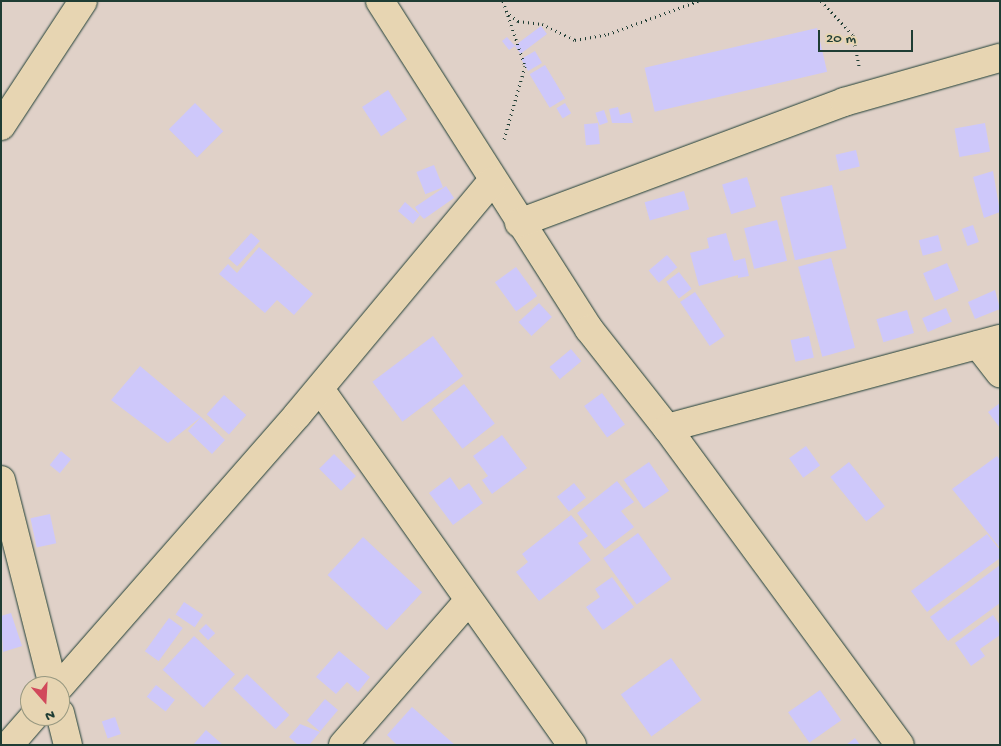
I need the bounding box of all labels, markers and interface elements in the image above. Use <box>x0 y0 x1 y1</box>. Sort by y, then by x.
scale bar <box>821 20 916 52</box>
text: 20 m <box>826 30 856 48</box>
north arrow <box>20 676 70 726</box>
text: N <box>43 705 57 724</box>

